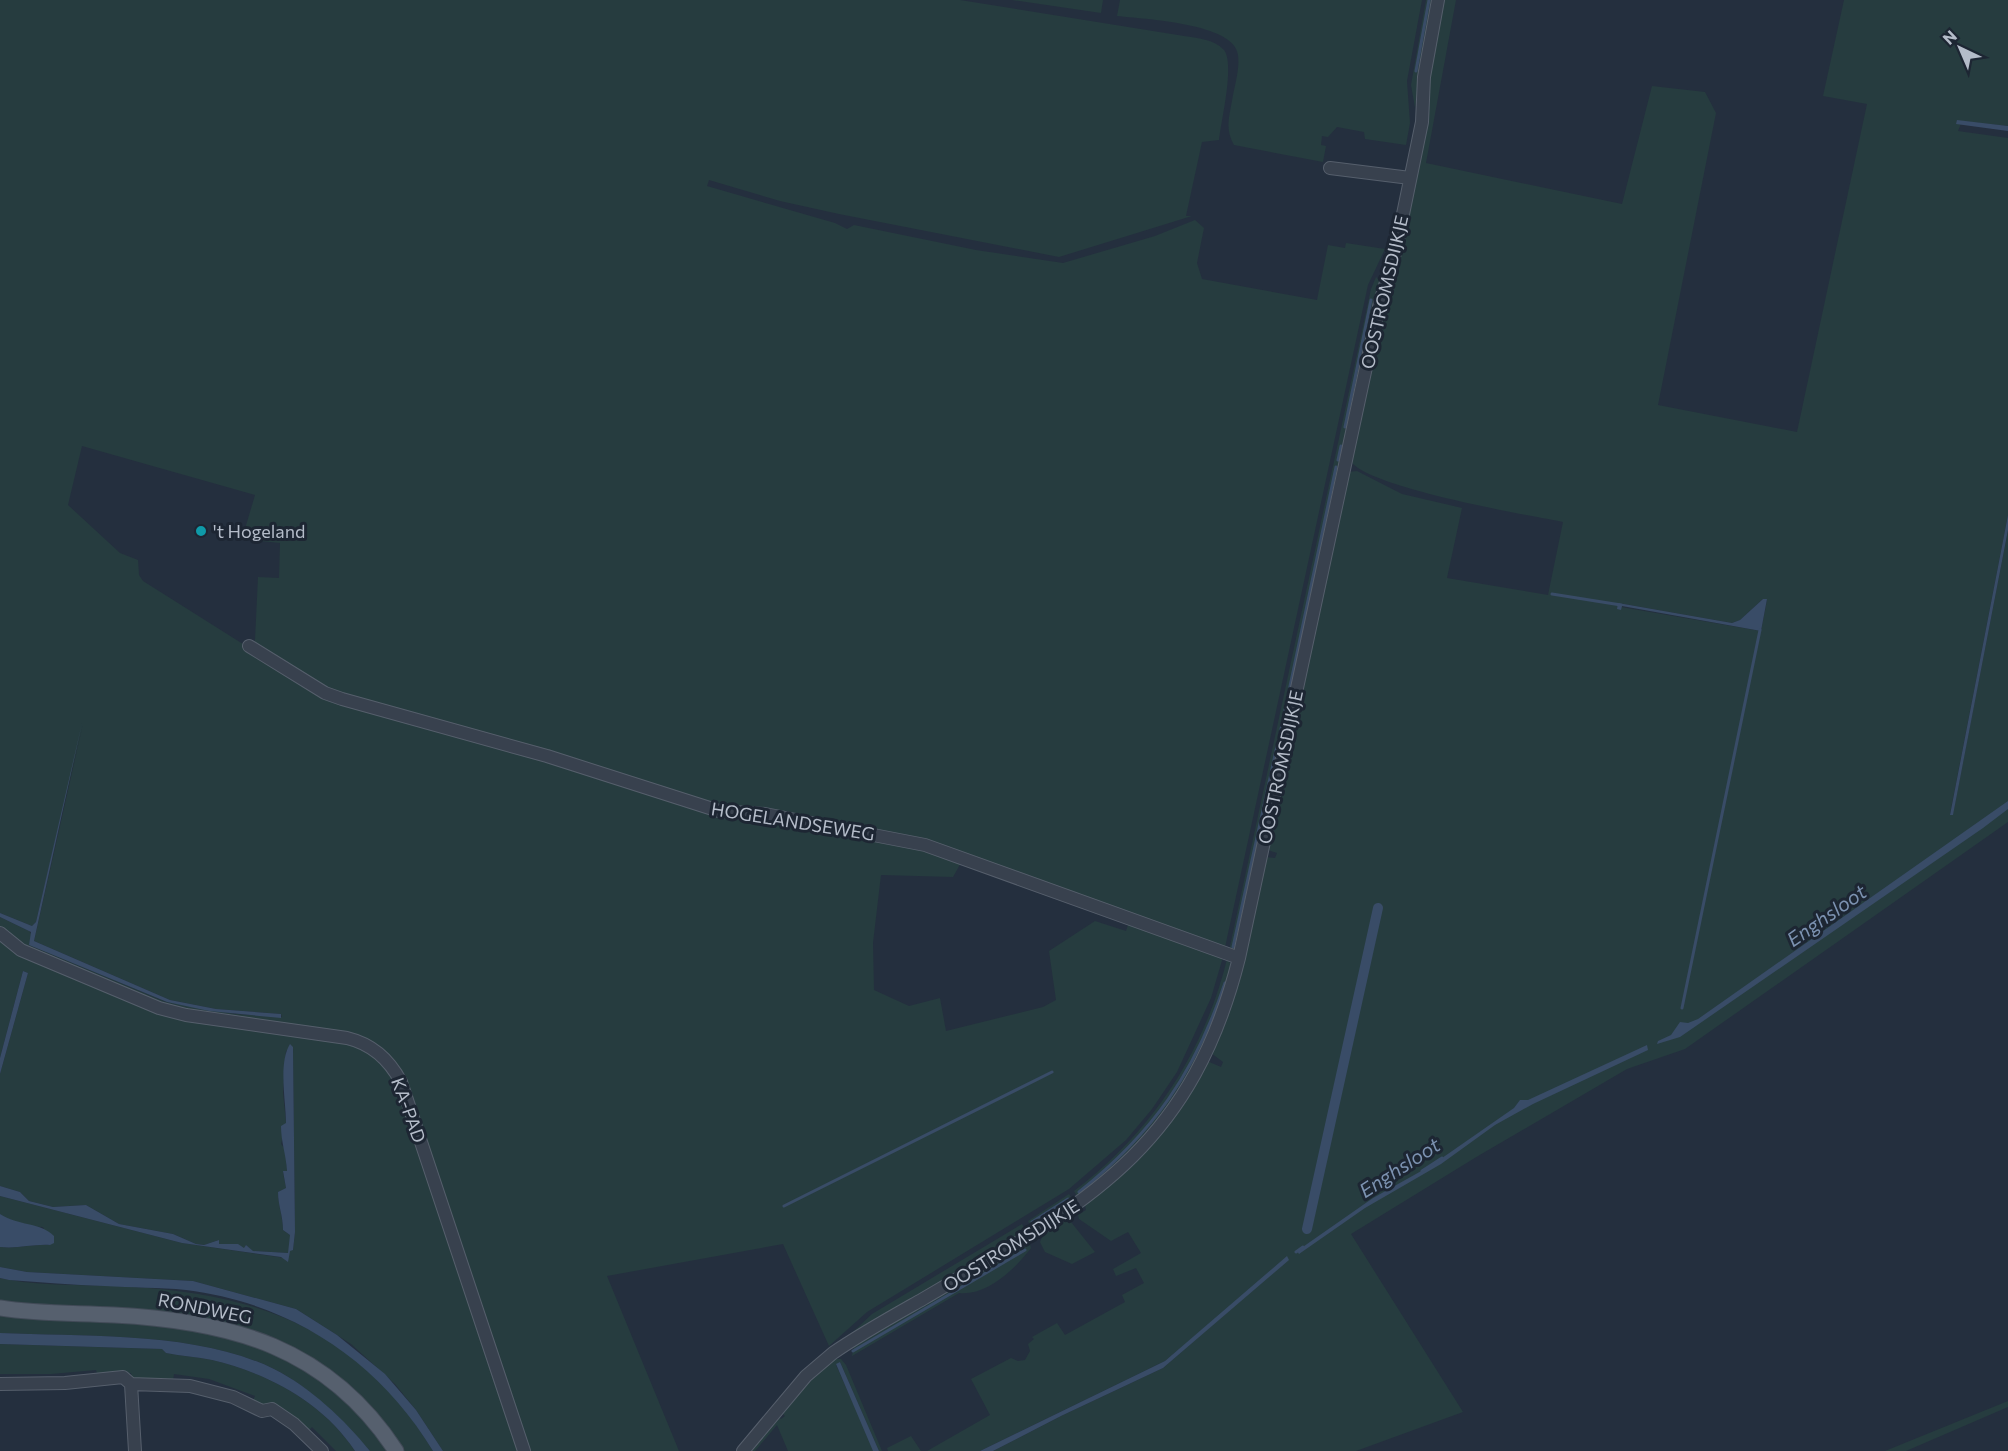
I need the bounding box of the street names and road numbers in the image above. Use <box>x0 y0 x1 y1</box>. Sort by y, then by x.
street label: OOSTROMSDIJKJE <box>1356 213 1412 371</box>
street label: OOSTROMSDIJKJE <box>1253 688 1307 846</box>
street label: HOGELANDSEWEG <box>710 797 876 845</box>
street label: KA-PAD <box>387 1074 431 1146</box>
street label: OOSTROMSDIJKJE <box>939 1194 1083 1296</box>
street label: RONDWEG <box>156 1288 254 1328</box>

